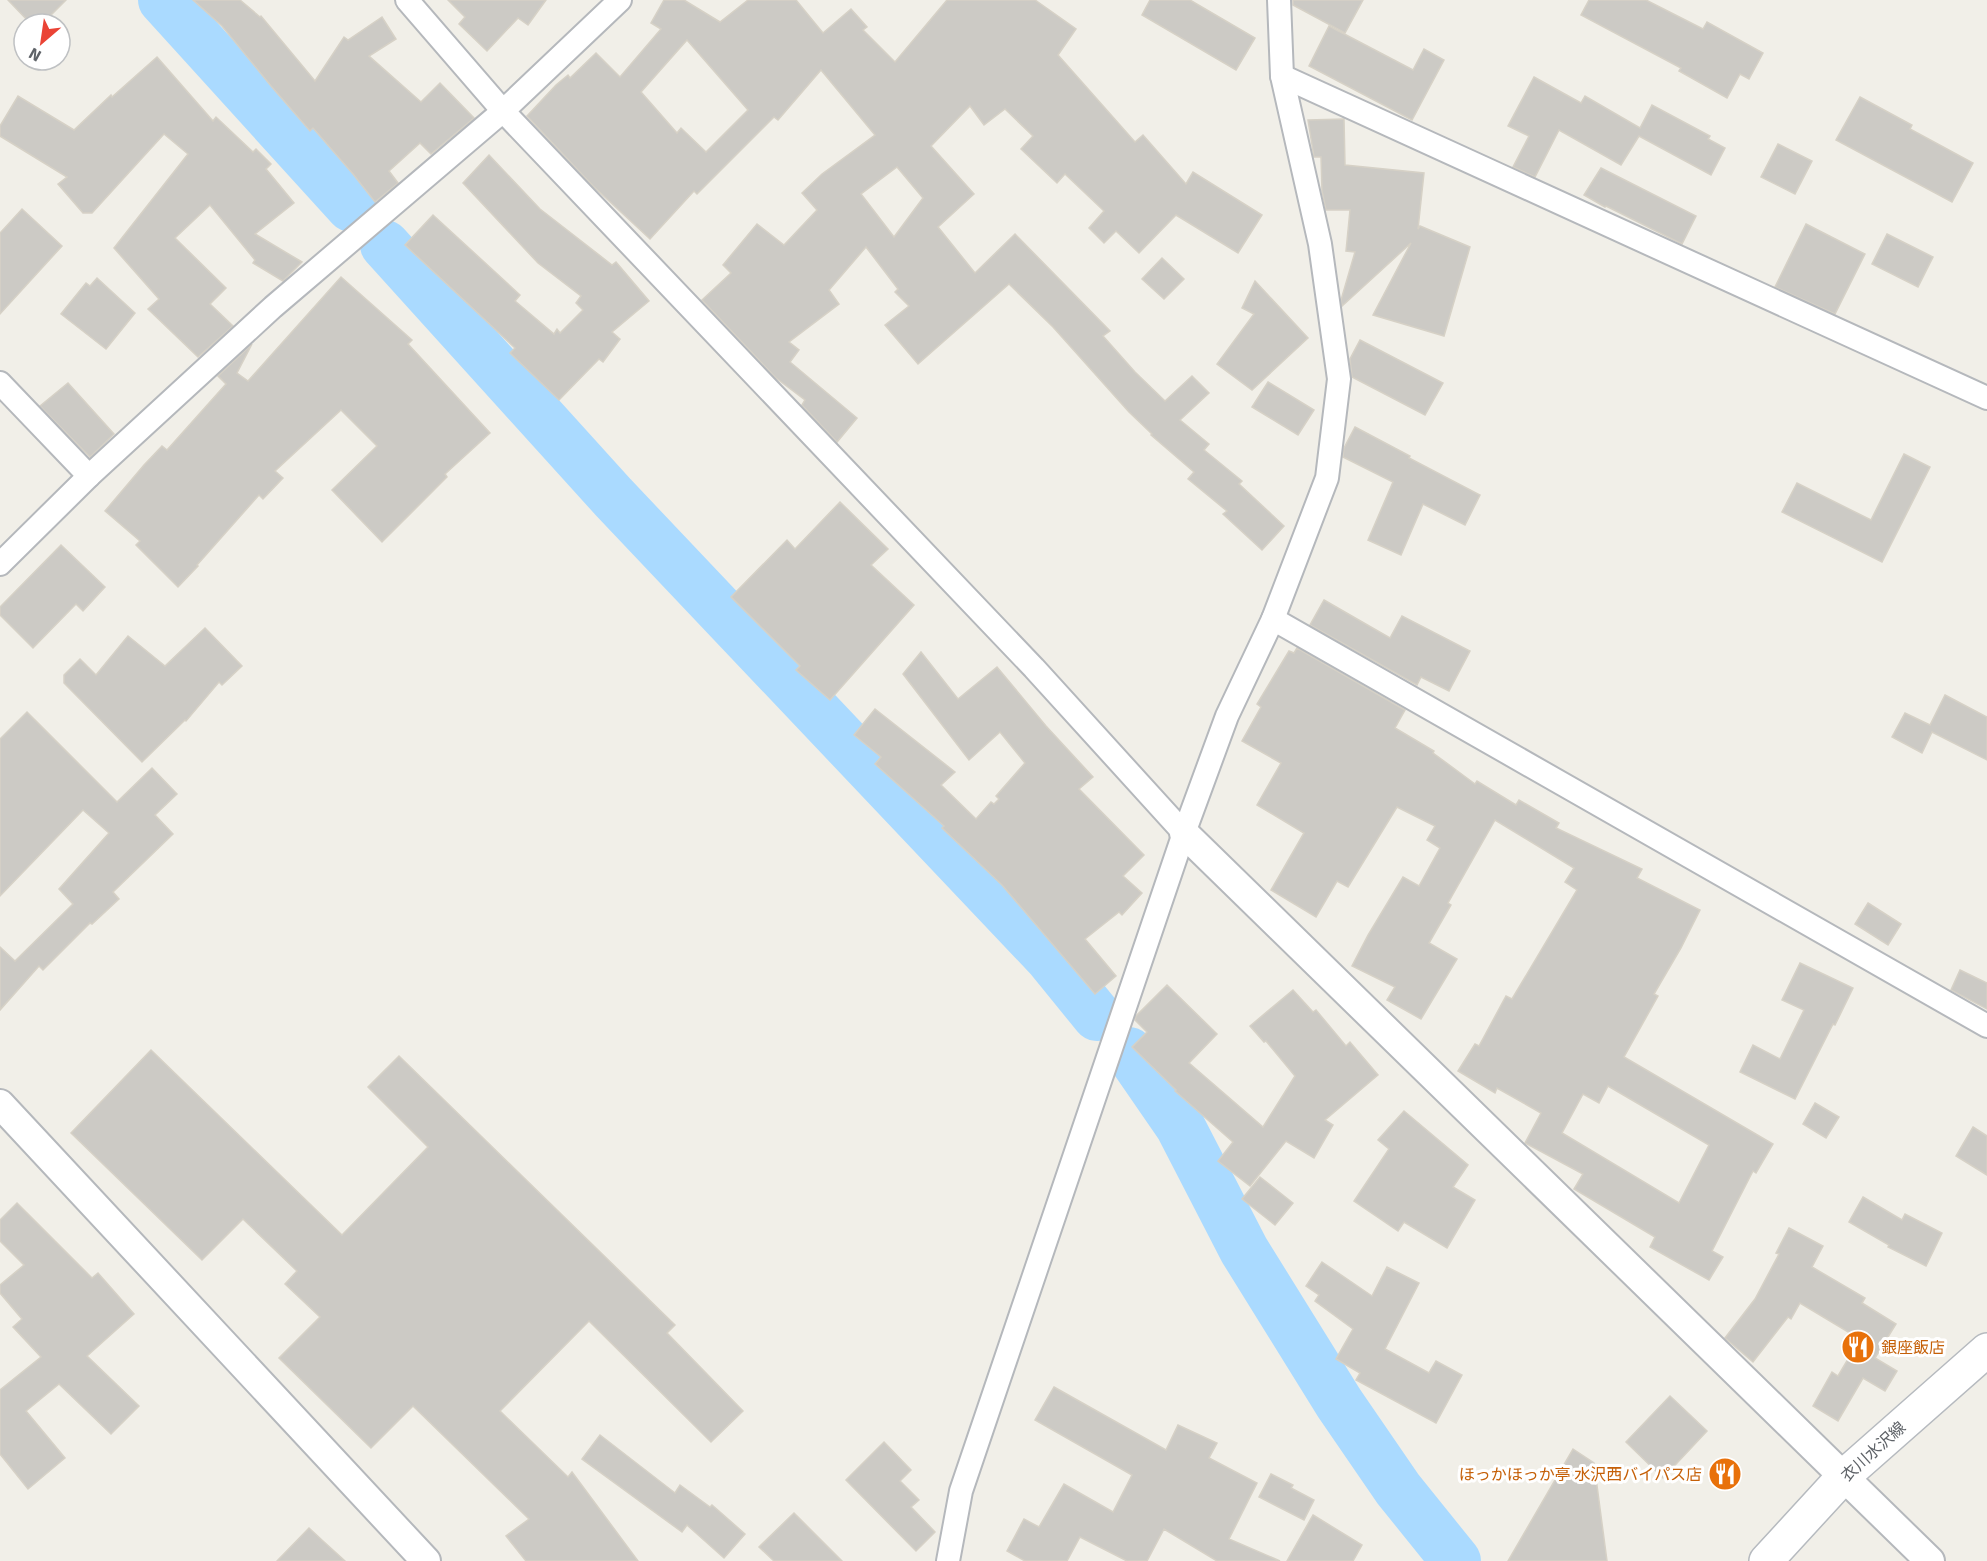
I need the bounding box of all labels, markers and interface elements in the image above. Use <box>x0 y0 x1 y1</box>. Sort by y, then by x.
north arrow <box>12 12 72 72</box>
text: N <box>25 43 45 66</box>
restaurant icon: 銀座飯店 <box>1840 1329 1876 1365</box>
place label: 銀座飯店 <box>1881 1338 1945 1358</box>
street label: 衣川水沢線 <box>1837 1418 1910 1486</box>
restaurant icon: ほっかほっか亭 水沢西バイパス店 <box>1707 1456 1743 1492</box>
place label: ほっかほっか亭 水沢西バイパス店 <box>1459 1465 1702 1485</box>

